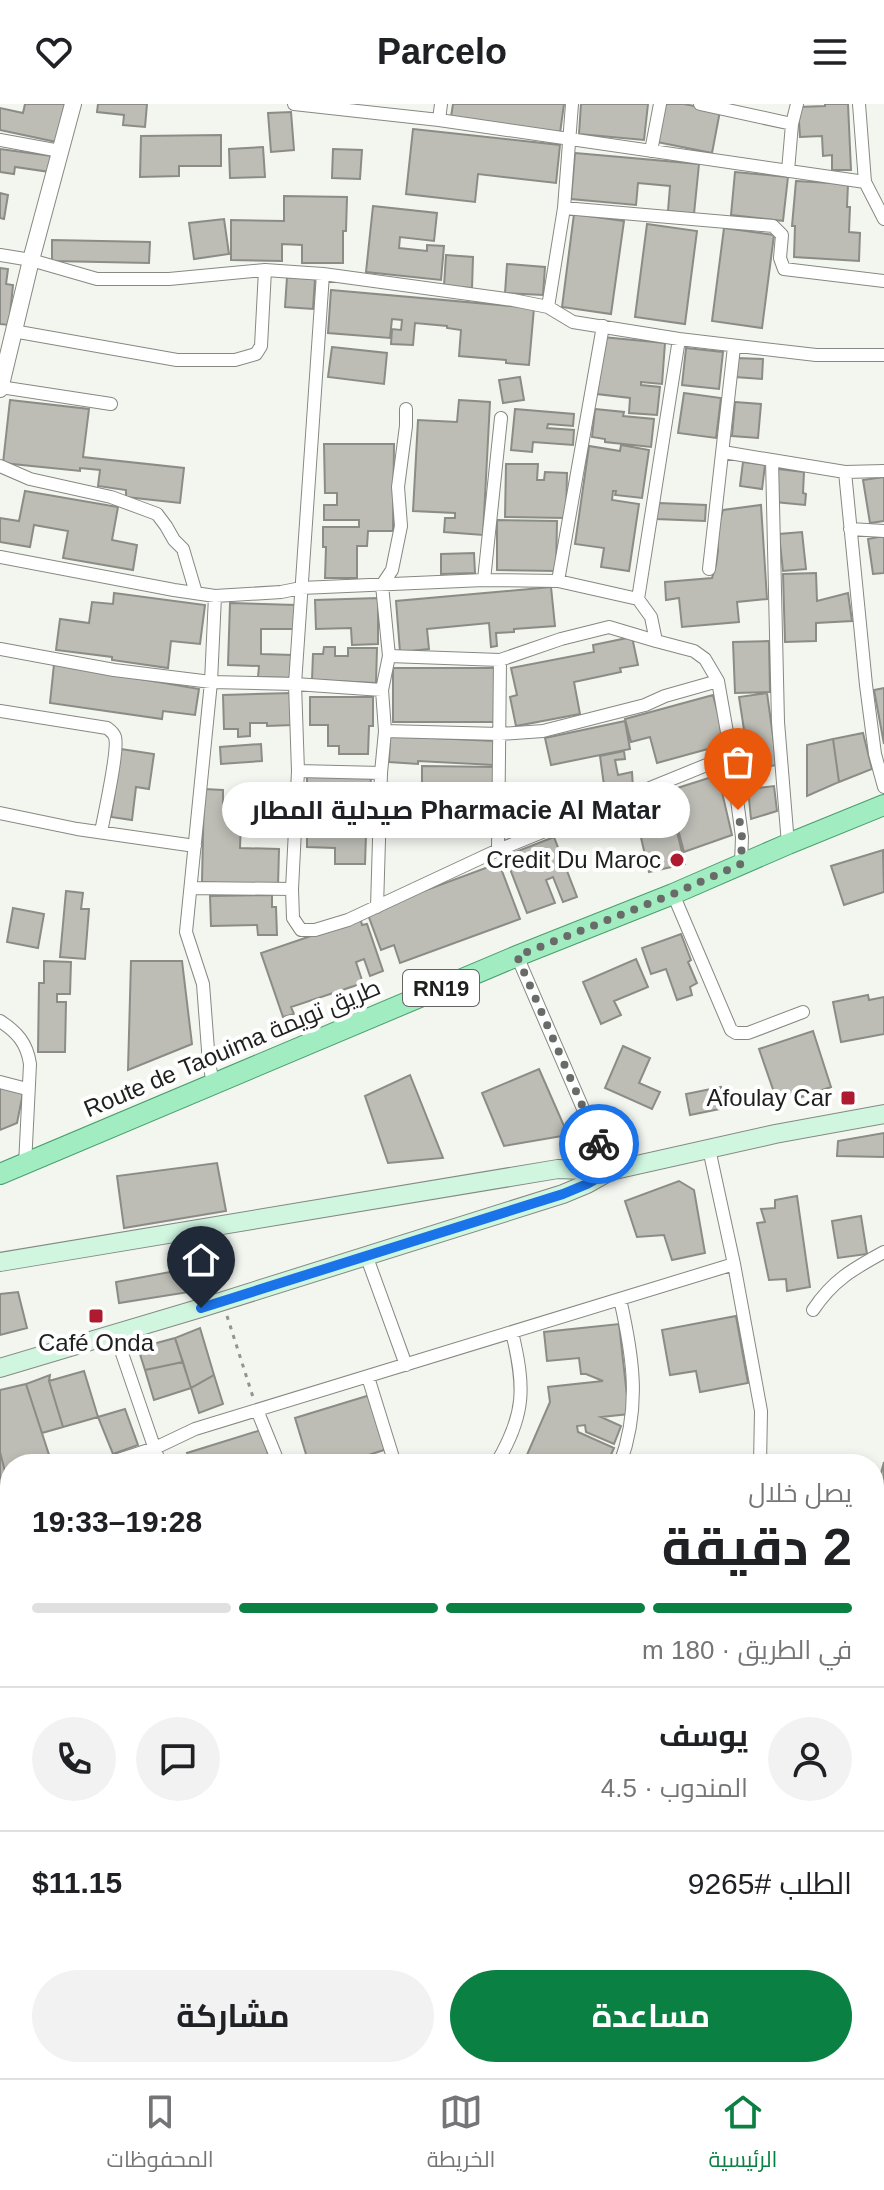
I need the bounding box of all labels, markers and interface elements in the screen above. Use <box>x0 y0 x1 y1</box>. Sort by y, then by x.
icon: heart <box>32 30 76 74</box>
icon: menu <box>808 30 852 74</box>
text: Parcelo <box>377 31 507 72</box>
pin <box>704 728 772 810</box>
icon: bag <box>716 740 760 784</box>
callout: Pharmacie Al Matar صيدلية المطار <box>222 782 690 838</box>
text: Pharmacie Al Matar صيدلية المطار <box>251 795 661 825</box>
place label: Credit Du Maroc <box>486 846 661 873</box>
marker: Credit Du Maroc <box>668 851 686 869</box>
road number: RN19 <box>403 970 479 1006</box>
street label: Route de Taouima طريق تويمة <box>80 973 385 1124</box>
place label: Afoulay Car <box>707 1084 832 1111</box>
marker: Afoulay Car <box>839 1089 857 1107</box>
courier <box>559 1104 639 1184</box>
icon: bike <box>577 1122 621 1166</box>
pin <box>167 1226 235 1308</box>
icon: home <box>179 1238 223 1282</box>
marker: Café Onda <box>87 1307 105 1325</box>
place label: Café Onda <box>38 1329 155 1356</box>
text: يصل خلال <box>748 1478 852 1508</box>
text: 19:28–19:33 <box>32 1505 202 1538</box>
text: 2 دقيقة <box>662 1518 852 1576</box>
text: في الطريق · 180 m <box>642 1635 852 1665</box>
button: phone <box>32 1717 116 1801</box>
button: chat <box>136 1717 220 1801</box>
button: person <box>768 1717 852 1801</box>
text: يوسف <box>659 1719 748 1752</box>
text: المندوب · 4.5 <box>601 1773 748 1803</box>
text: $11.15 <box>32 1866 122 1899</box>
text: الطلب #9265 <box>688 1867 852 1900</box>
button: مشاركة <box>32 1970 434 2062</box>
button: مساعدة <box>450 1970 852 2062</box>
tab: المحفوظات <box>107 2090 214 2180</box>
tab: الخريطة <box>427 2090 495 2180</box>
tab: الرئيسية <box>708 2090 777 2180</box>

